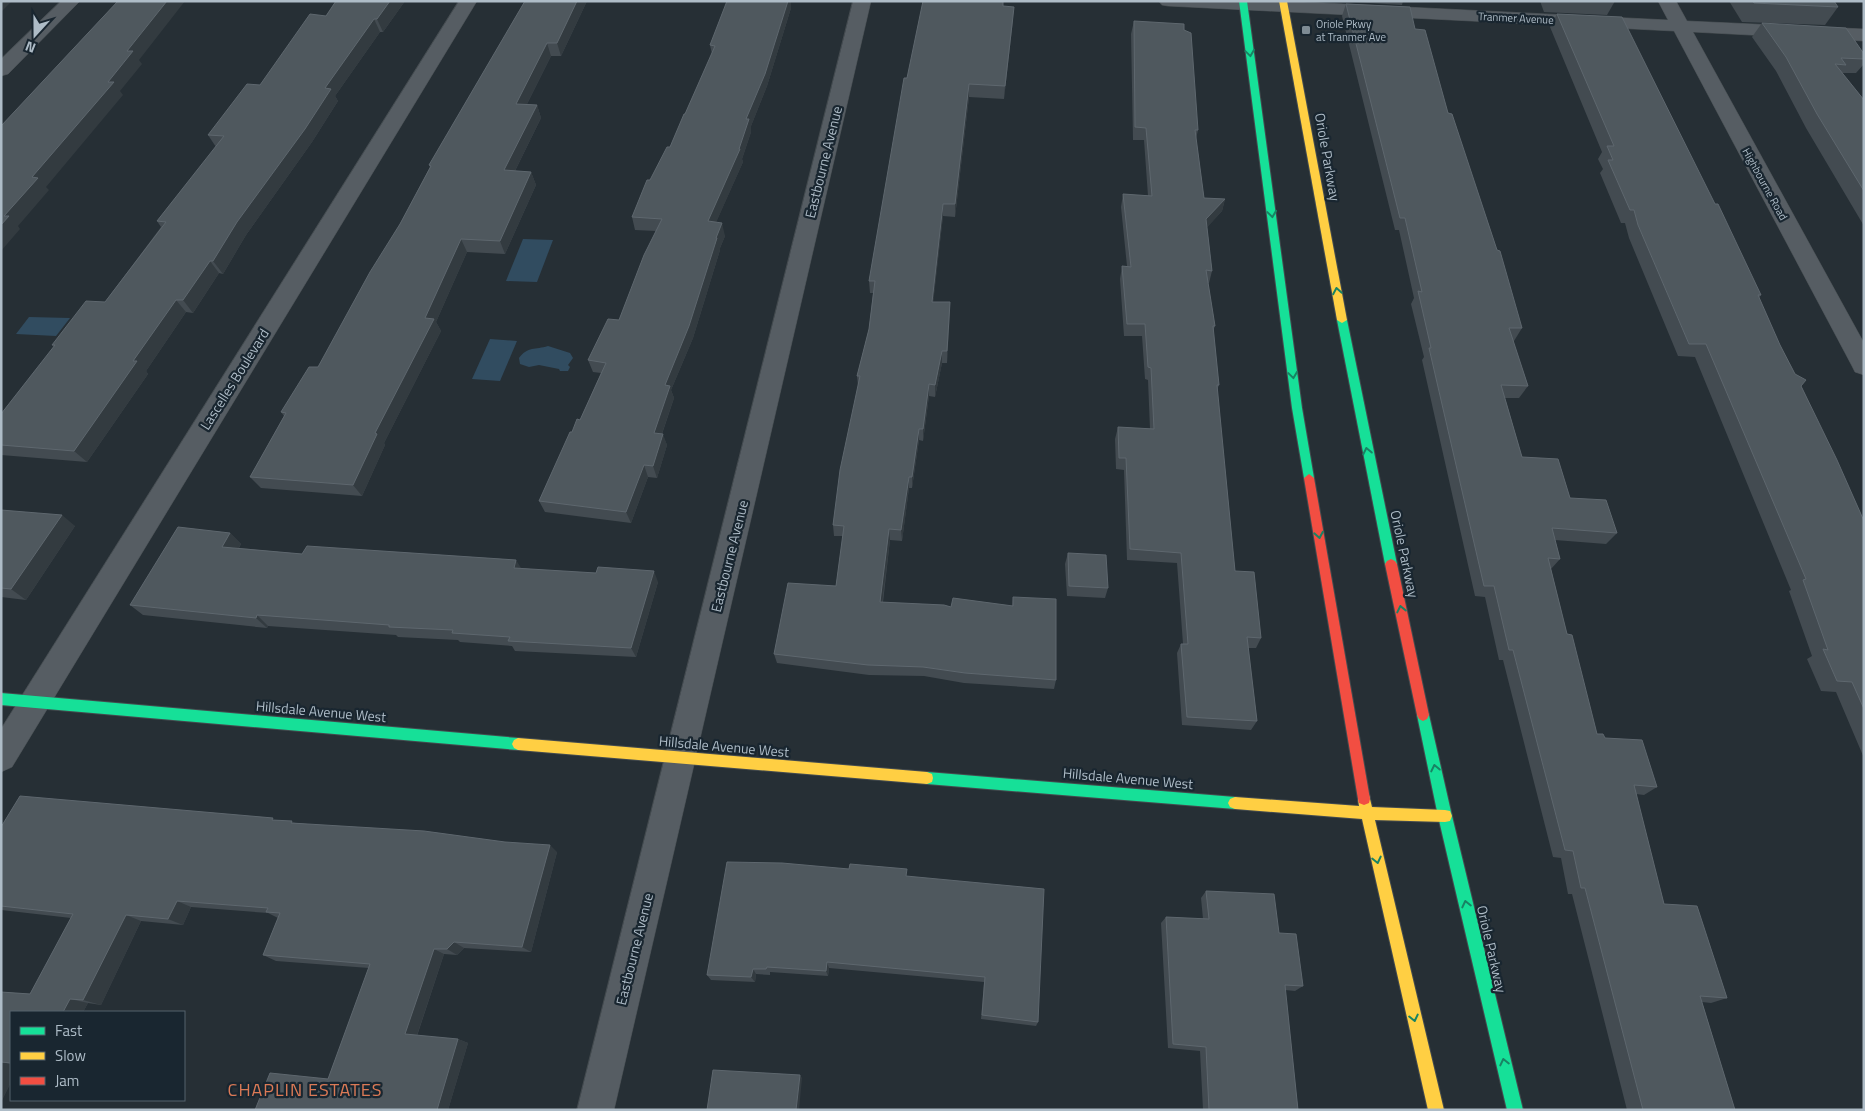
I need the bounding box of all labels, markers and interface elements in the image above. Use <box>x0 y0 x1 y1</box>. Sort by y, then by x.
street label: Tranmer Avenue <box>1478 8 1555 28</box>
north arrow <box>10 10 60 60</box>
place label: Oriole Pkwy at Tranmer Ave <box>1316 16 1386 45</box>
marker: Oriole Pkwy at Tranmer Ave <box>1300 24 1312 36</box>
text: N <box>22 36 38 59</box>
one-way arrow <box>1244 49 1255 57</box>
street label: Eastbourne Avenue <box>799 104 847 220</box>
street label: Oriole Parkway <box>1310 111 1346 203</box>
street label: Highbourne Road <box>1739 145 1792 223</box>
one-way arrow <box>1266 210 1276 218</box>
one-way arrow <box>1333 286 1343 295</box>
street label: Lascelles Boulevard <box>194 324 274 434</box>
one-way arrow <box>1287 371 1298 379</box>
one-way arrow <box>1363 446 1373 455</box>
street label: Eastbourne Avenue <box>705 498 753 614</box>
street label: Oriole Parkway <box>1385 508 1425 600</box>
one-way arrow <box>1313 532 1324 540</box>
one-way arrow <box>1396 605 1407 614</box>
street label: Hillsdale Avenue West <box>255 695 387 727</box>
street label: Hillsdale Avenue West <box>658 730 790 762</box>
street label: Hillsdale Avenue West <box>1062 762 1194 794</box>
one-way arrow <box>1430 764 1441 773</box>
one-way arrow <box>1371 856 1382 865</box>
street label: Eastbourne Avenue <box>610 891 658 1007</box>
one-way arrow <box>1461 900 1472 909</box>
street label: Oriole Parkway <box>1472 903 1512 995</box>
legend <box>10 1011 185 1101</box>
one-way arrow <box>1408 1014 1419 1023</box>
text: Fast <box>55 1019 83 1042</box>
text: Slow <box>55 1044 86 1067</box>
one-way arrow <box>1499 1058 1510 1067</box>
text: Jam <box>55 1069 79 1092</box>
district label: CHAPLIN ESTATES <box>228 1076 382 1103</box>

